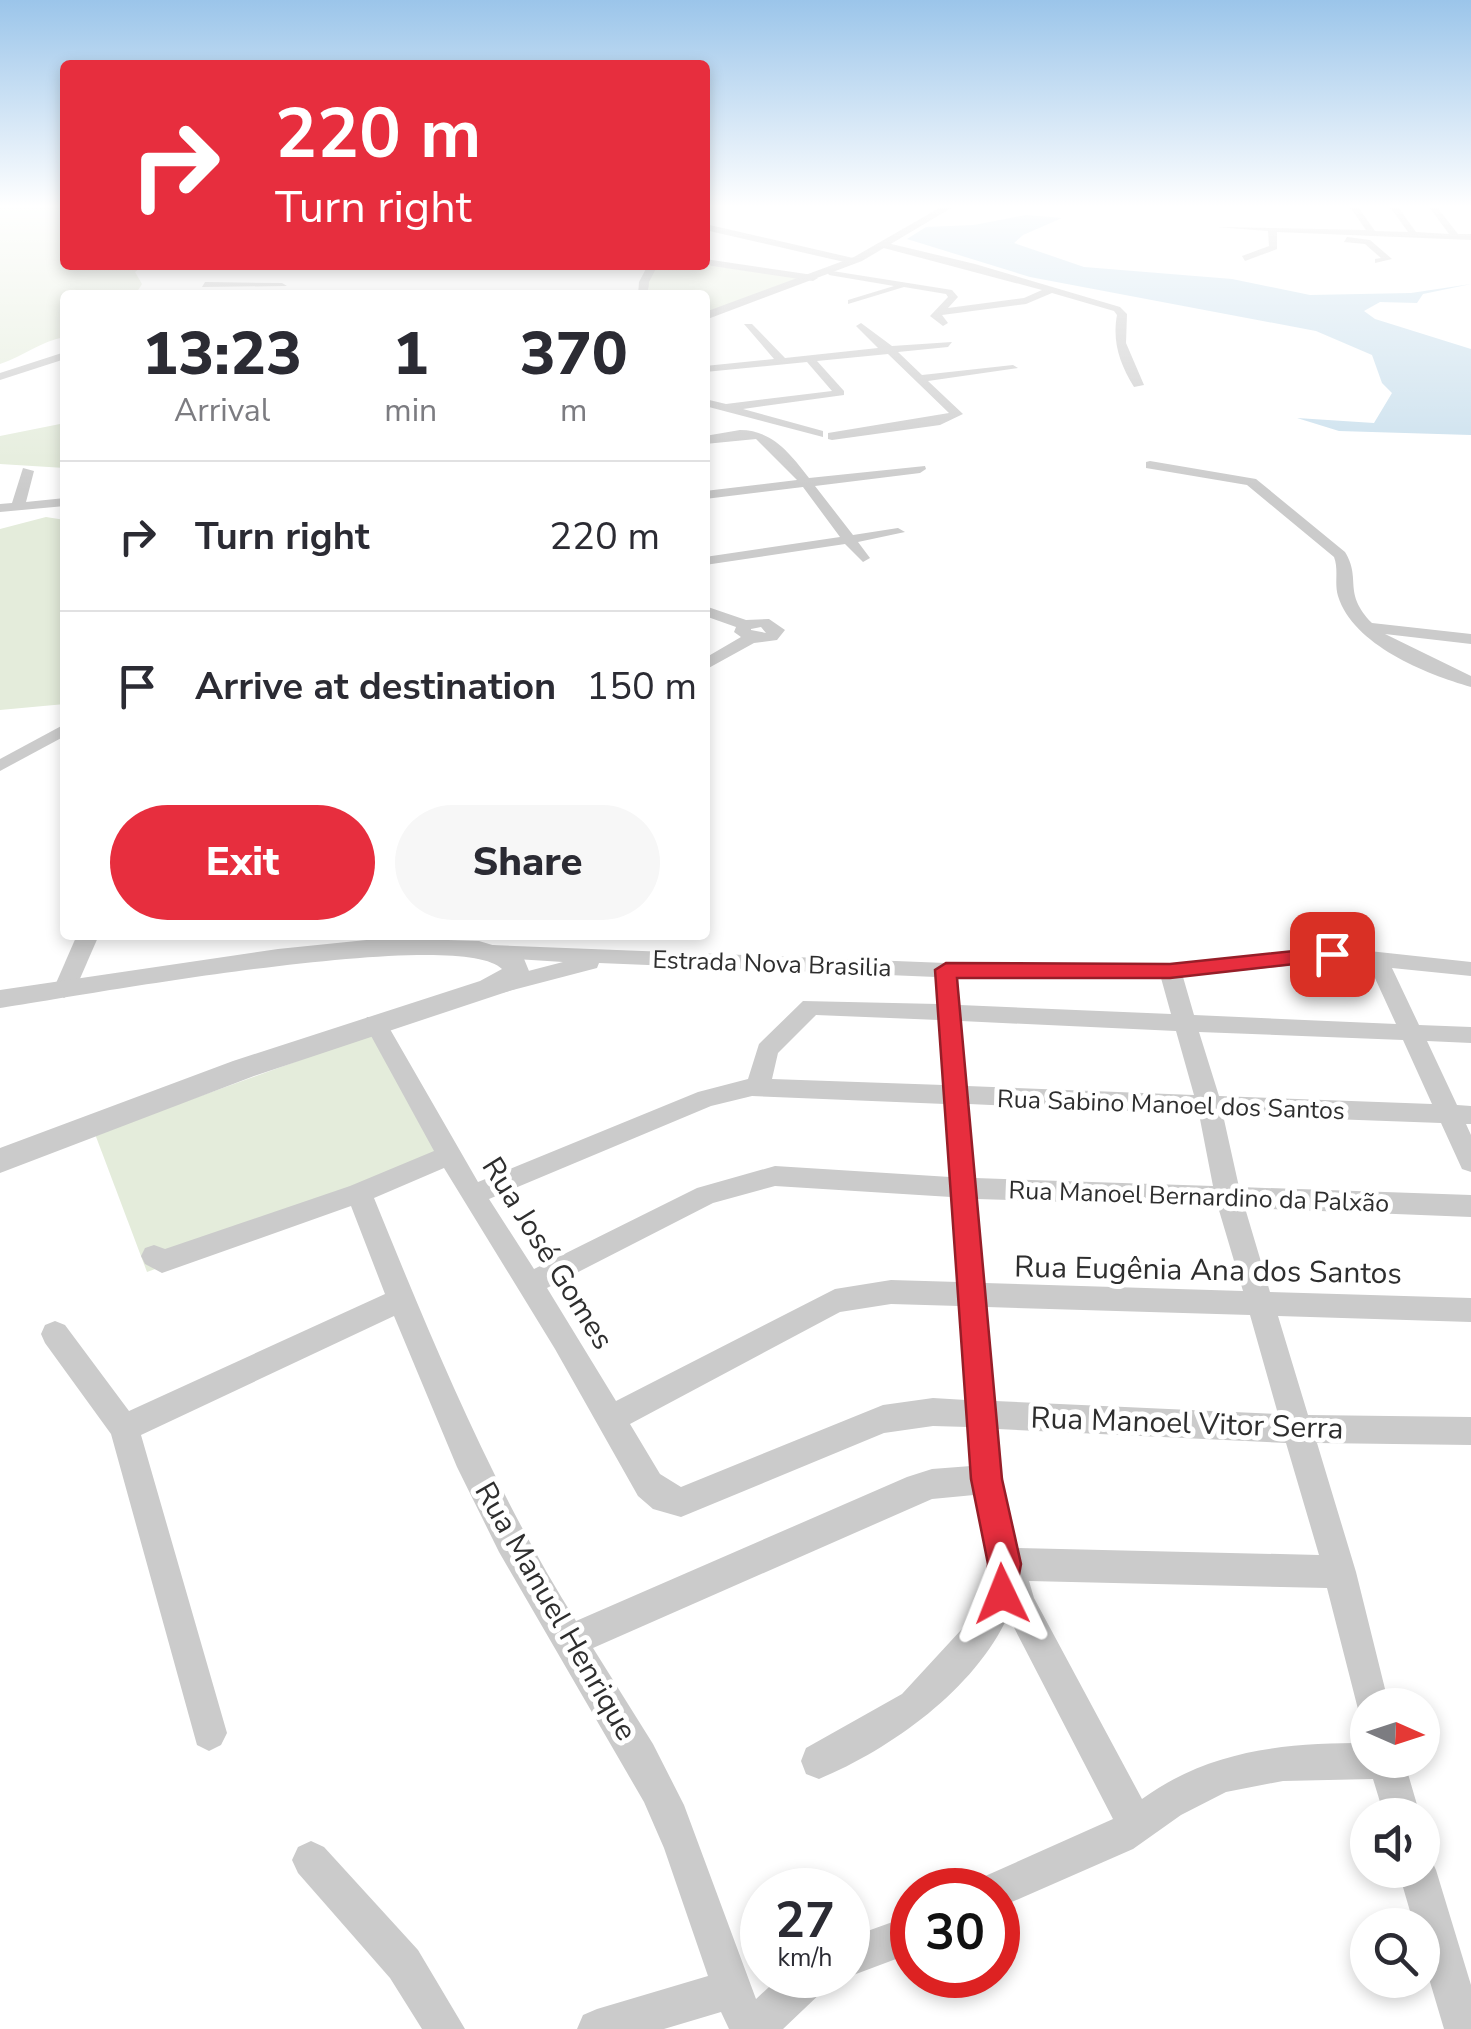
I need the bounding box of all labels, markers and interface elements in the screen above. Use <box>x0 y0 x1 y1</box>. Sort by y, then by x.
text: 220 m <box>275 86 481 182</box>
icon: right <box>110 100 240 230</box>
text: Turn right <box>275 177 472 238</box>
text: 13:23 <box>142 313 302 395</box>
text: 1 <box>393 313 429 395</box>
text: 370 <box>520 313 628 395</box>
text: Arrival <box>174 389 270 432</box>
text: min <box>384 389 437 432</box>
text: m <box>560 389 587 432</box>
icon: right <box>110 509 165 564</box>
text: Turn right <box>195 511 370 562</box>
text: 220 m <box>549 511 660 562</box>
icon: arrive <box>110 659 165 714</box>
text: Arrive at destination <box>195 661 556 712</box>
text: 150 m <box>586 661 697 712</box>
button: Exit <box>110 805 375 920</box>
button: Share <box>395 805 660 920</box>
pin <box>1290 912 1375 997</box>
icon: arrive <box>1305 927 1360 982</box>
street label: Estrada Nova Brasilia <box>652 943 892 985</box>
street label: Rua Sabino Manoel dos Santos <box>996 1082 1346 1128</box>
street label: Rua José Gomes <box>472 1149 623 1357</box>
street label: Rua Manoel Bernardino da Palxão <box>1008 1173 1390 1221</box>
street label: Rua Eugênia Ana dos Santos <box>1014 1247 1402 1294</box>
street label: Rua Manoel Vitor Serra <box>1030 1398 1344 1449</box>
street label: Rua Manuel Henrique <box>465 1474 646 1748</box>
position arrow <box>950 1542 1054 1646</box>
north arrow <box>1350 1688 1440 1778</box>
map controls <box>1350 1688 1440 1998</box>
button: sound <box>1350 1798 1440 1888</box>
speed limit sign: 30 <box>890 1868 1020 1998</box>
text: 27 <box>775 1886 835 1955</box>
button: search <box>1350 1908 1440 1998</box>
text: km/h <box>777 1941 833 1975</box>

